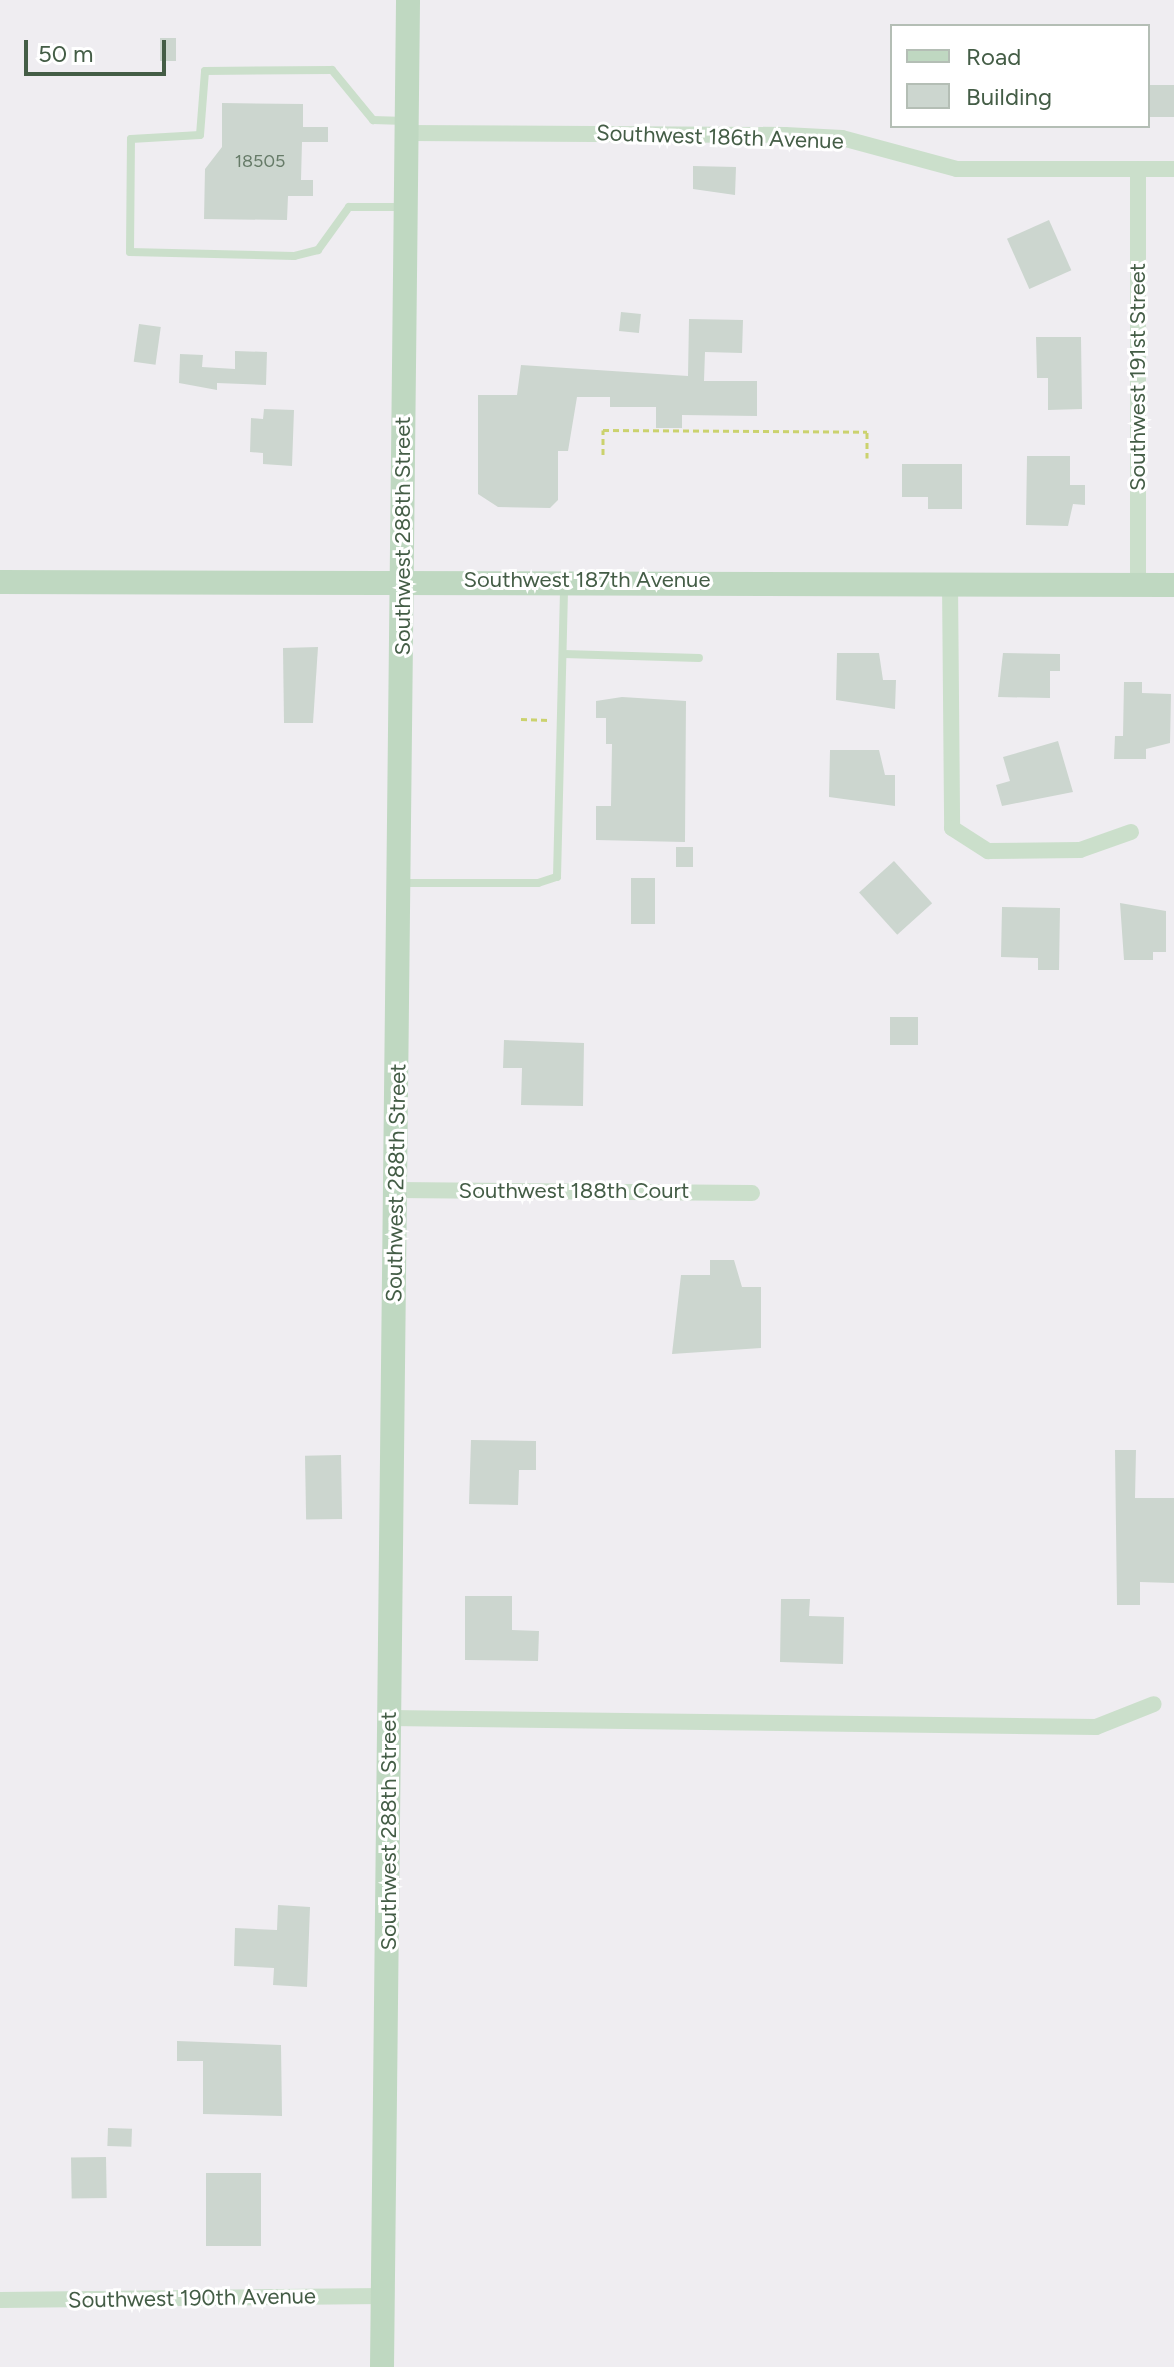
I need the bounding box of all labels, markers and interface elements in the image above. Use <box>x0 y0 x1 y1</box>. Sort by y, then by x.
scale bar <box>28 24 170 74</box>
legend <box>890 24 1150 128</box>
text: 50 m <box>38 39 94 68</box>
text: Road <box>966 42 1021 71</box>
text: Building <box>966 82 1052 111</box>
street label: Southwest 186th Avenue <box>596 119 844 155</box>
house number: 18505 <box>235 150 285 172</box>
street label: Southwest 191st Street <box>1125 263 1151 491</box>
street label: Southwest 288th Street <box>390 417 416 655</box>
street label: Southwest 187th Avenue <box>464 567 710 593</box>
street label: Southwest 288th Street <box>381 1063 411 1303</box>
street label: Southwest 188th Court <box>459 1178 689 1204</box>
street label: Southwest 288th Street <box>376 1712 402 1950</box>
street label: Southwest 190th Avenue <box>68 2283 316 2313</box>

